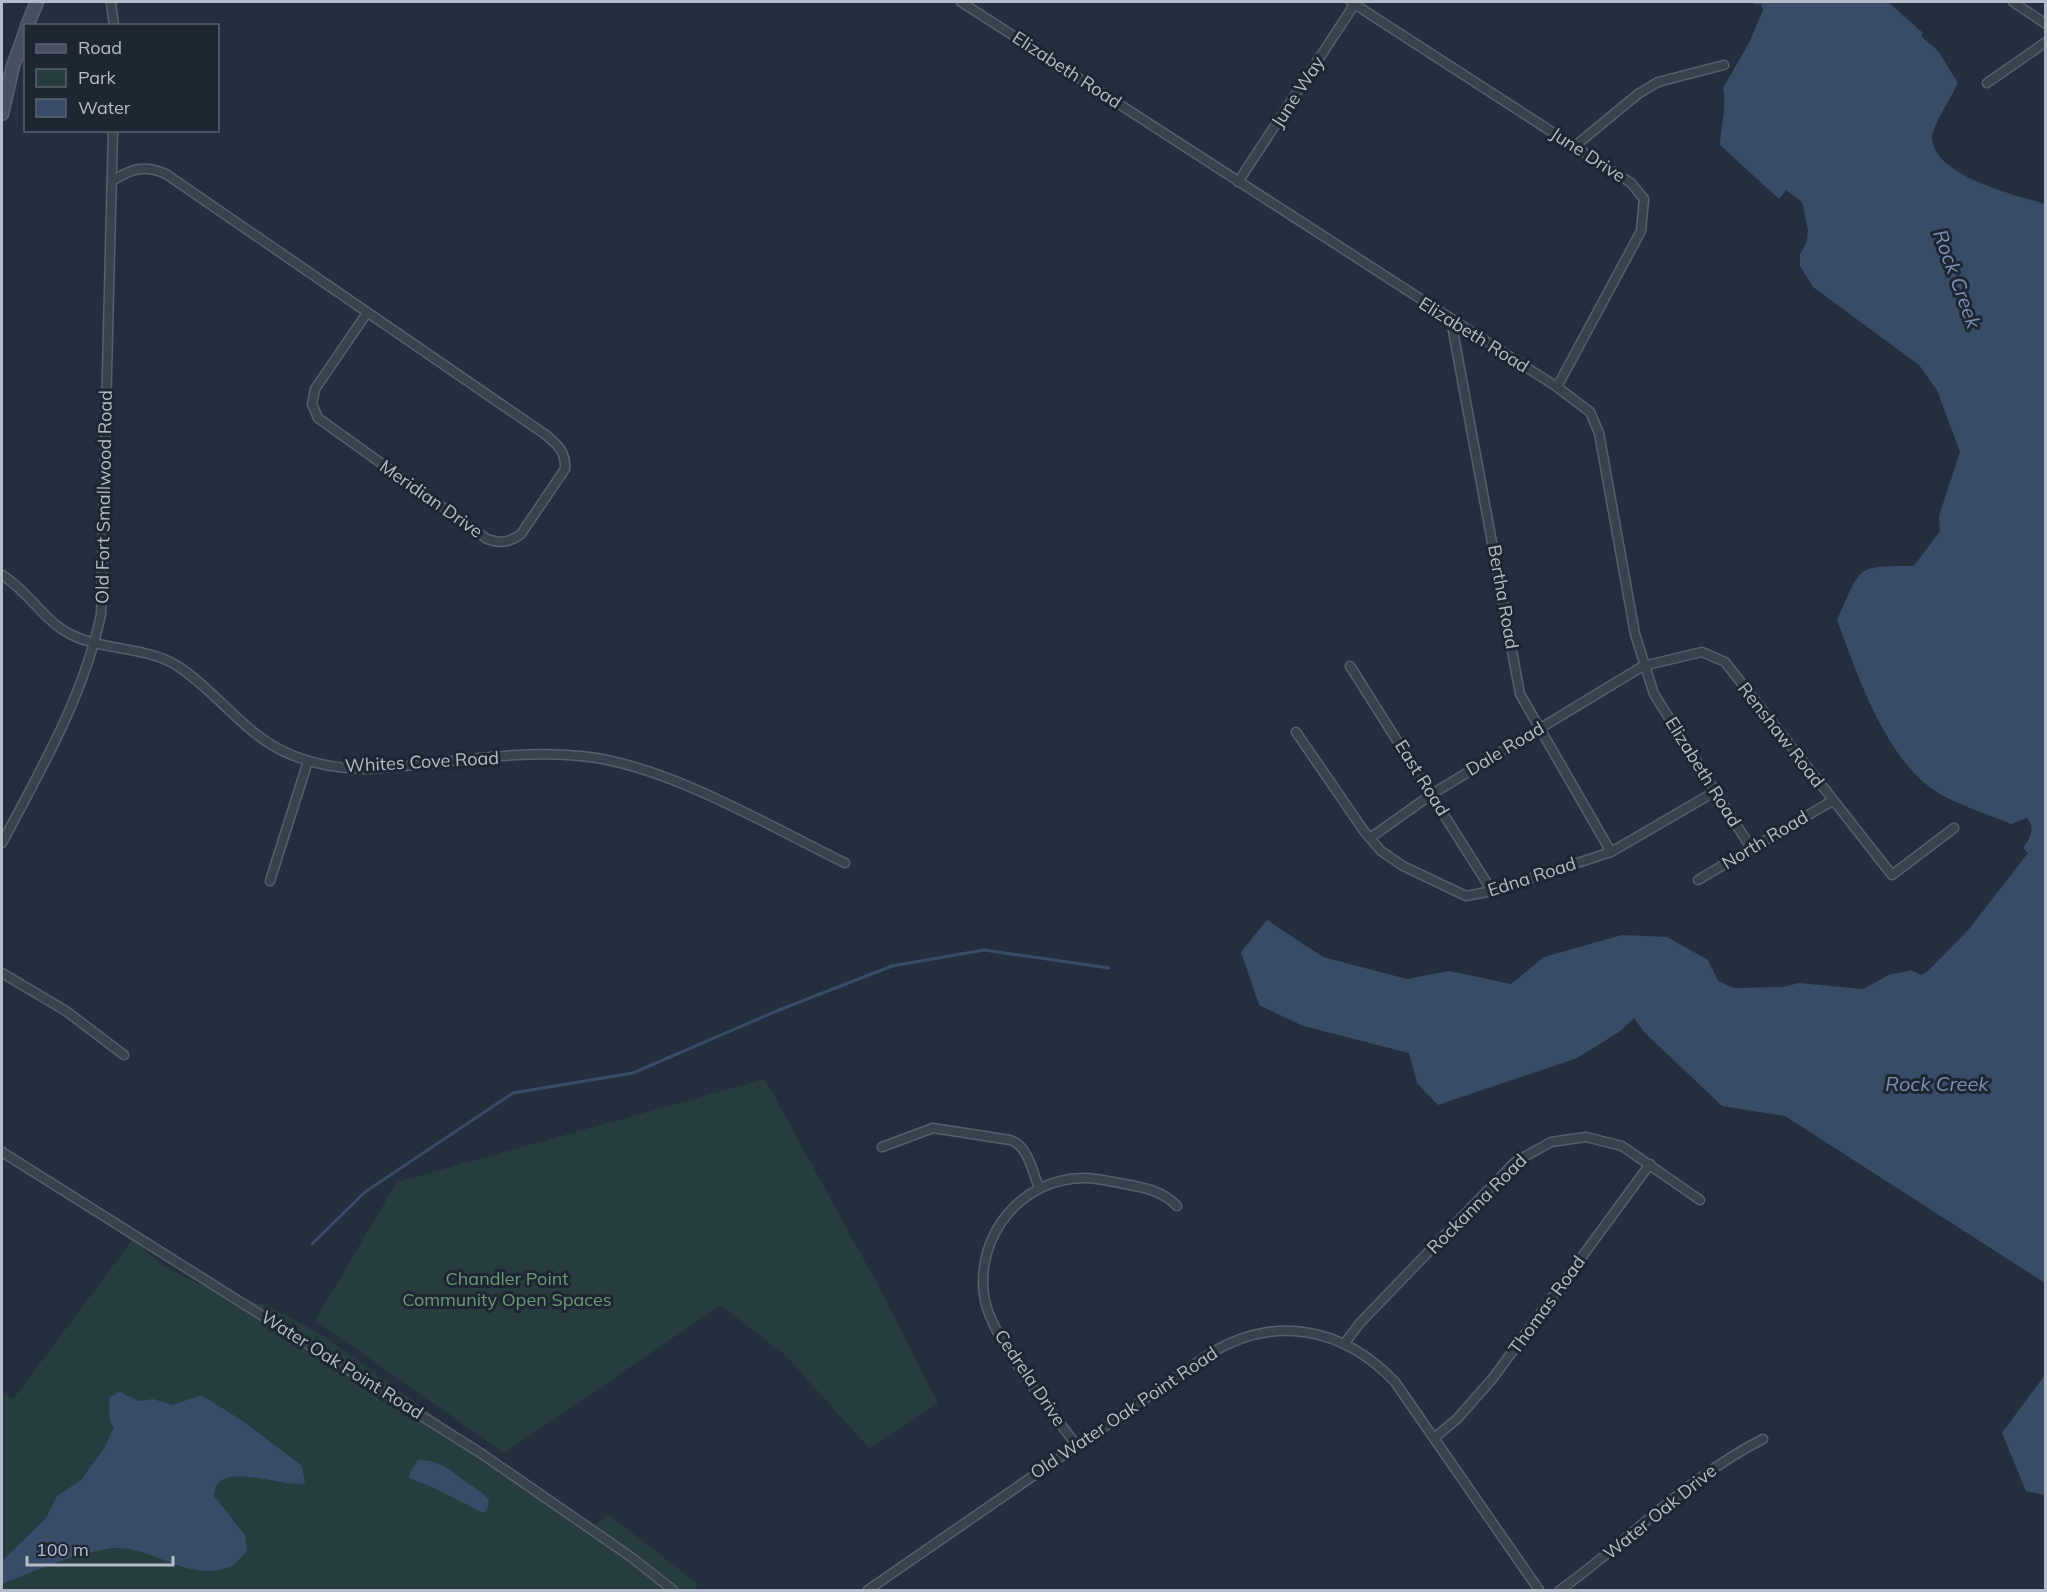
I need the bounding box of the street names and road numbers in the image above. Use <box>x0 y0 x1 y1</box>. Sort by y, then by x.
street label: Elizabeth Road <box>1008 26 1126 113</box>
street label: June Way <box>1266 51 1329 132</box>
street label: June Drive <box>1546 122 1630 187</box>
street label: Elizabeth Road <box>1415 292 1534 378</box>
street label: Old Fort Smallwood Road <box>90 390 117 604</box>
street label: Meridian Drive <box>375 455 487 543</box>
street label: Bertha Road <box>1483 543 1524 651</box>
street label: Renshaw Road <box>1733 677 1830 792</box>
street label: Elizabeth Road <box>1660 712 1746 831</box>
street label: Dale Road <box>1461 716 1548 781</box>
street label: East Road <box>1390 736 1455 820</box>
street label: Whites Cove Road <box>344 746 500 777</box>
street label: North Road <box>1717 805 1812 874</box>
street label: Edna Road <box>1485 851 1579 902</box>
street label: Rockanna Road <box>1422 1149 1531 1258</box>
street label: Thomas Road <box>1503 1251 1590 1358</box>
street label: Water Oak Point Road <box>257 1305 428 1424</box>
street label: Cedrela Drive <box>990 1325 1071 1430</box>
street label: Old Water Oak Point Road <box>1026 1341 1222 1484</box>
street label: Water Oak Drive <box>1598 1459 1721 1564</box>

